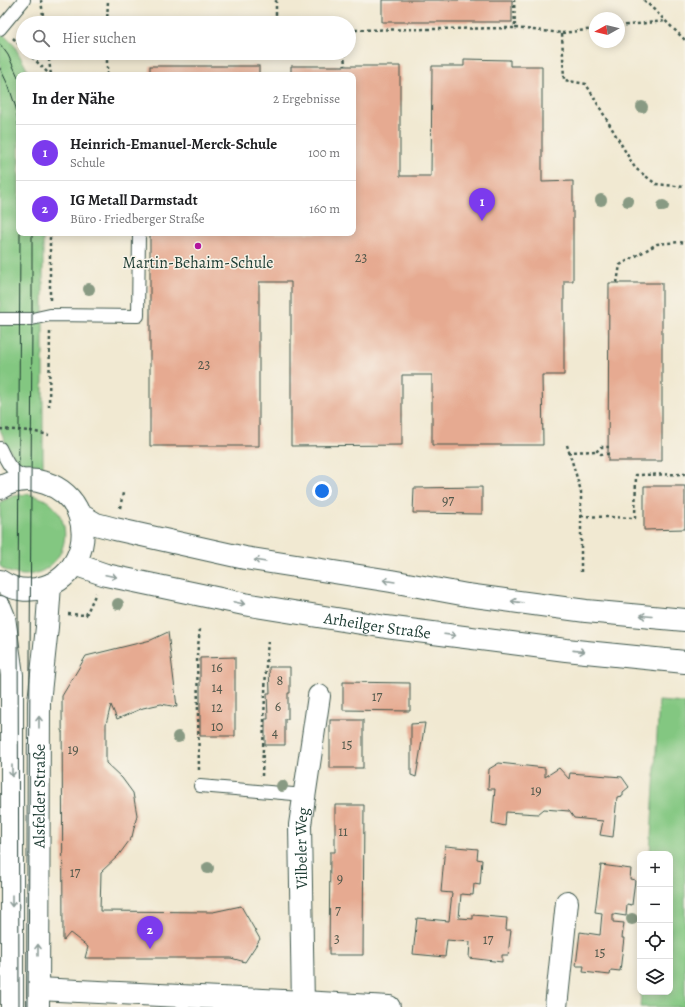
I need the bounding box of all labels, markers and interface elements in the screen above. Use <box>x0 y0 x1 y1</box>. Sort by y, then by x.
north arrow <box>589 12 625 48</box>
search box <box>16 16 356 60</box>
icon: search <box>30 27 52 49</box>
text: Hier suchen <box>62 28 136 48</box>
text: In der Nähe <box>32 87 115 110</box>
text: 2 Ergebnisse <box>273 90 340 107</box>
text: Heinrich-Emanuel-Merck-Schule <box>70 134 277 154</box>
text: 1 <box>43 144 47 161</box>
text: 100 m <box>308 144 340 161</box>
text: Schule <box>70 154 105 171</box>
pin: 1 <box>469 188 495 221</box>
text: IG Metall Darmstadt <box>70 190 198 210</box>
text: 2 <box>42 200 48 217</box>
text: 160 m <box>309 200 340 217</box>
text: Büro · Friedberger Straße <box>70 210 205 227</box>
marker: Martin-Behaim-Schule <box>193 241 203 251</box>
house number: 23 <box>355 248 367 267</box>
place label: Martin-Behaim-Schule <box>123 252 273 274</box>
house number: 23 <box>198 355 210 374</box>
your location <box>312 481 332 501</box>
house number: 97 <box>442 491 454 510</box>
one-way arrow <box>254 556 267 564</box>
one-way arrow <box>105 572 118 580</box>
one-way arrow <box>383 577 396 585</box>
one-way arrow <box>511 598 524 606</box>
one-way arrow <box>232 599 245 607</box>
street label: Arheilger Straße <box>321 607 432 645</box>
one-way arrow <box>640 613 653 620</box>
one-way arrow <box>443 631 456 639</box>
one-way arrow <box>572 647 585 655</box>
house number: 16 <box>211 658 223 677</box>
house number: 8 <box>277 671 284 690</box>
house number: 14 <box>211 678 223 697</box>
house number: 17 <box>372 687 382 706</box>
house number: 6 <box>275 697 281 716</box>
house number: 12 <box>211 698 223 717</box>
one-way arrow <box>35 716 43 729</box>
house number: 10 <box>211 717 223 736</box>
house number: 4 <box>272 723 278 742</box>
house number: 15 <box>342 735 352 754</box>
house number: 19 <box>67 740 79 759</box>
street label: Alsfelder Straße <box>29 744 51 849</box>
one-way arrow <box>8 764 16 777</box>
house number: 19 <box>530 781 542 800</box>
street label: Vilbeler Weg <box>290 806 314 890</box>
house number: 11 <box>338 822 348 841</box>
map controls <box>637 851 673 995</box>
button: + <box>637 851 673 887</box>
house number: 17 <box>70 863 80 882</box>
house number: 9 <box>337 869 343 888</box>
button: − <box>637 887 673 923</box>
one-way arrow <box>8 894 16 907</box>
house number: 7 <box>335 901 341 920</box>
pin: 2 <box>137 916 163 949</box>
button: locate <box>637 923 673 959</box>
house number: 3 <box>334 929 340 948</box>
house number: 17 <box>483 930 493 949</box>
house number: 15 <box>595 943 605 962</box>
one-way arrow <box>34 944 42 957</box>
button: layers <box>637 959 673 995</box>

